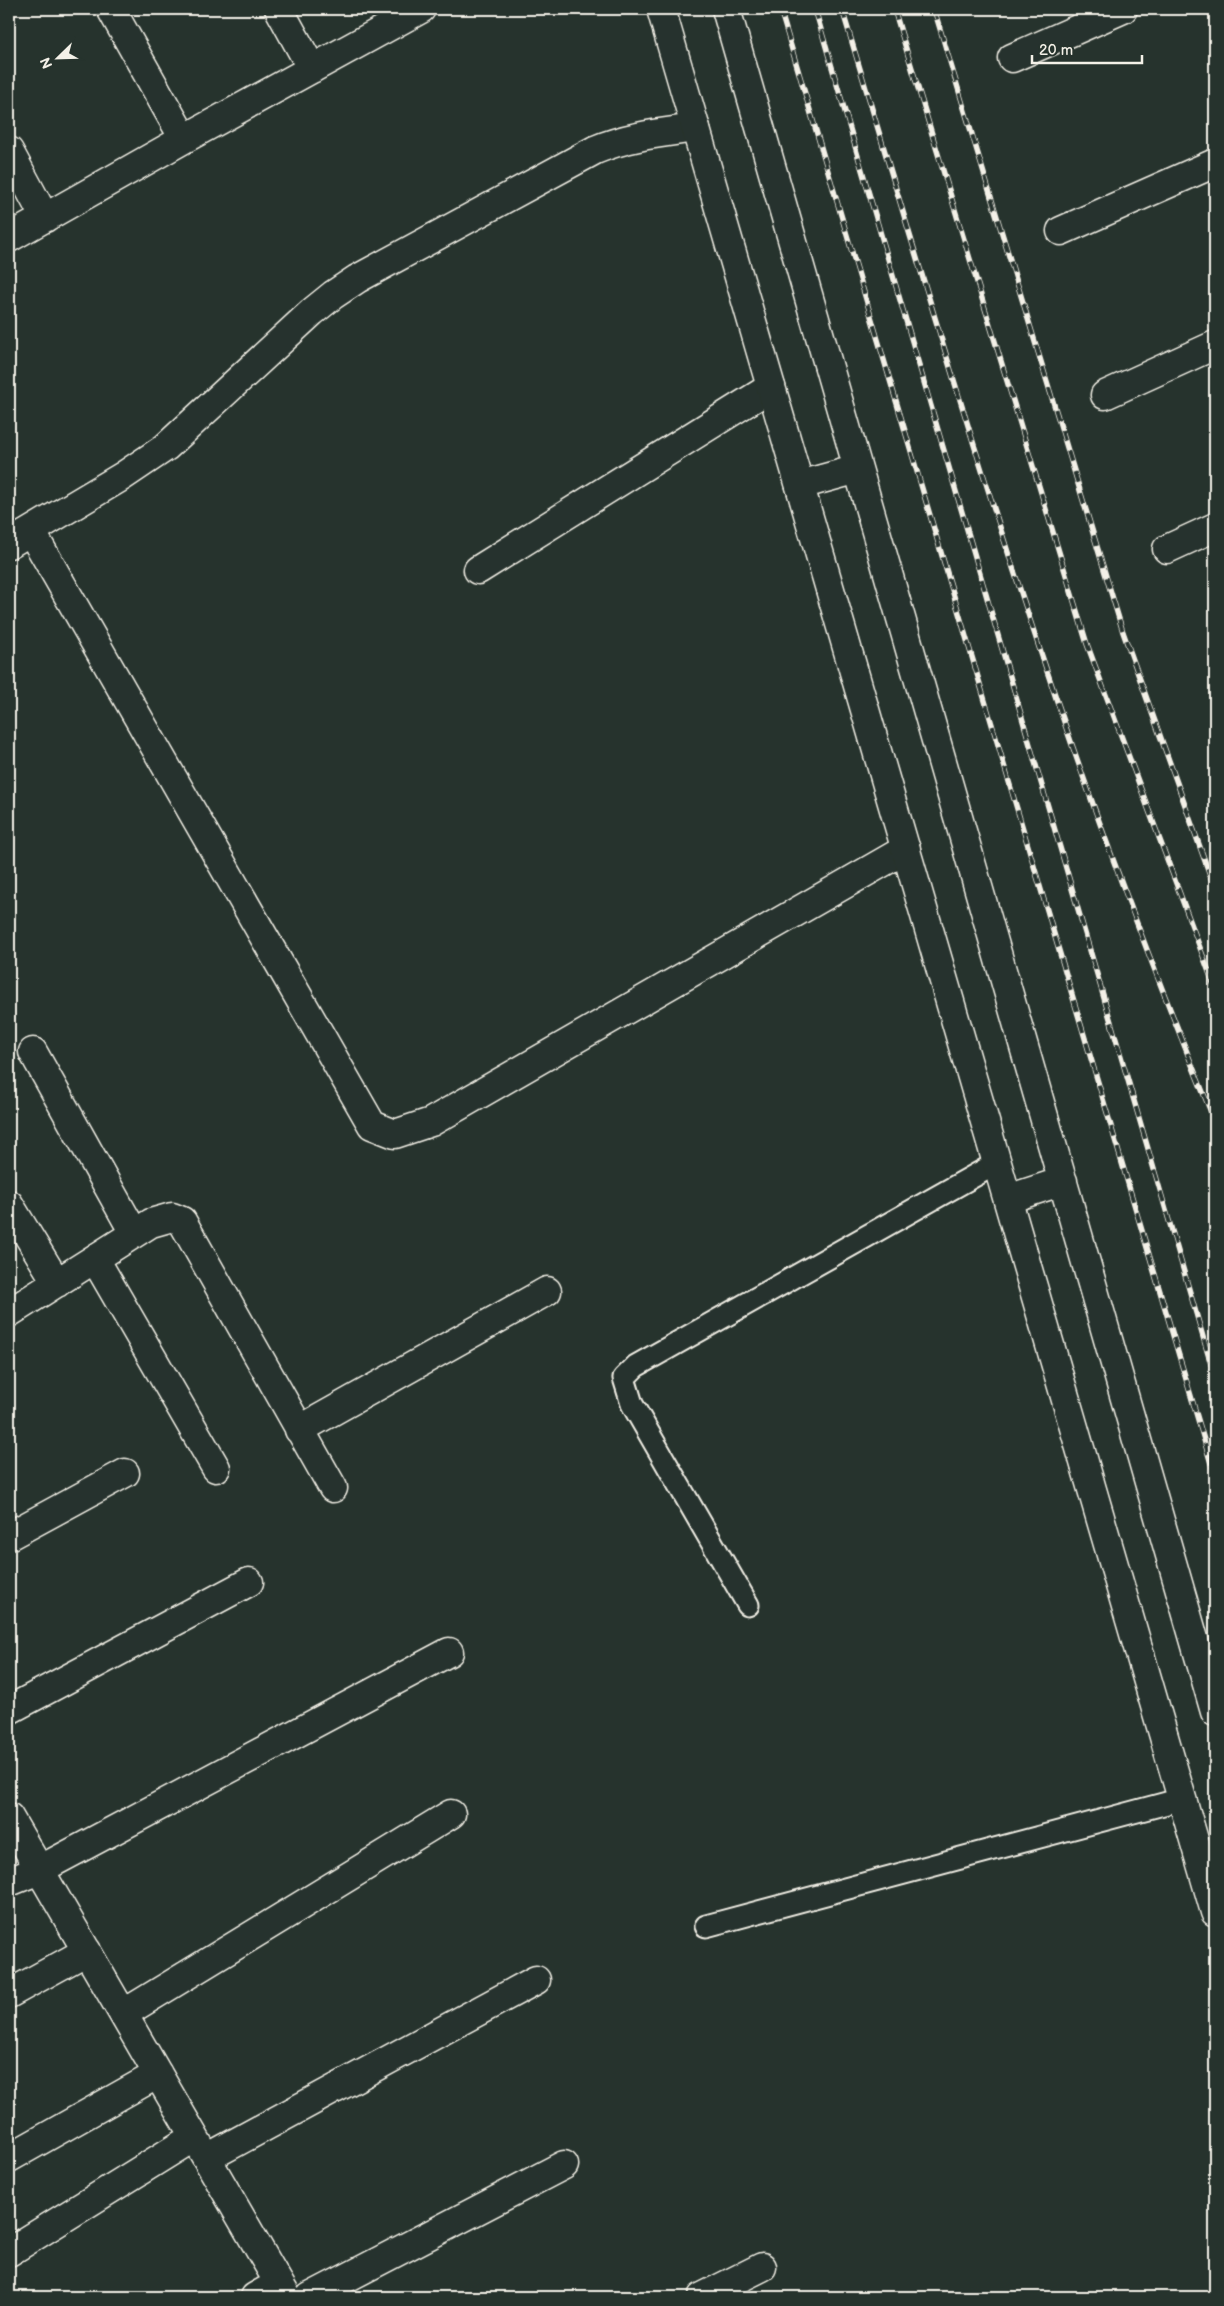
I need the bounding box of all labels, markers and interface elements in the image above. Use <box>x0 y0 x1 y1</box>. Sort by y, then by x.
north arrow <box>32 32 82 82</box>
scale bar <box>1032 32 1142 64</box>
text: 20 m <box>1039 41 1073 60</box>
text: N <box>37 55 56 71</box>

